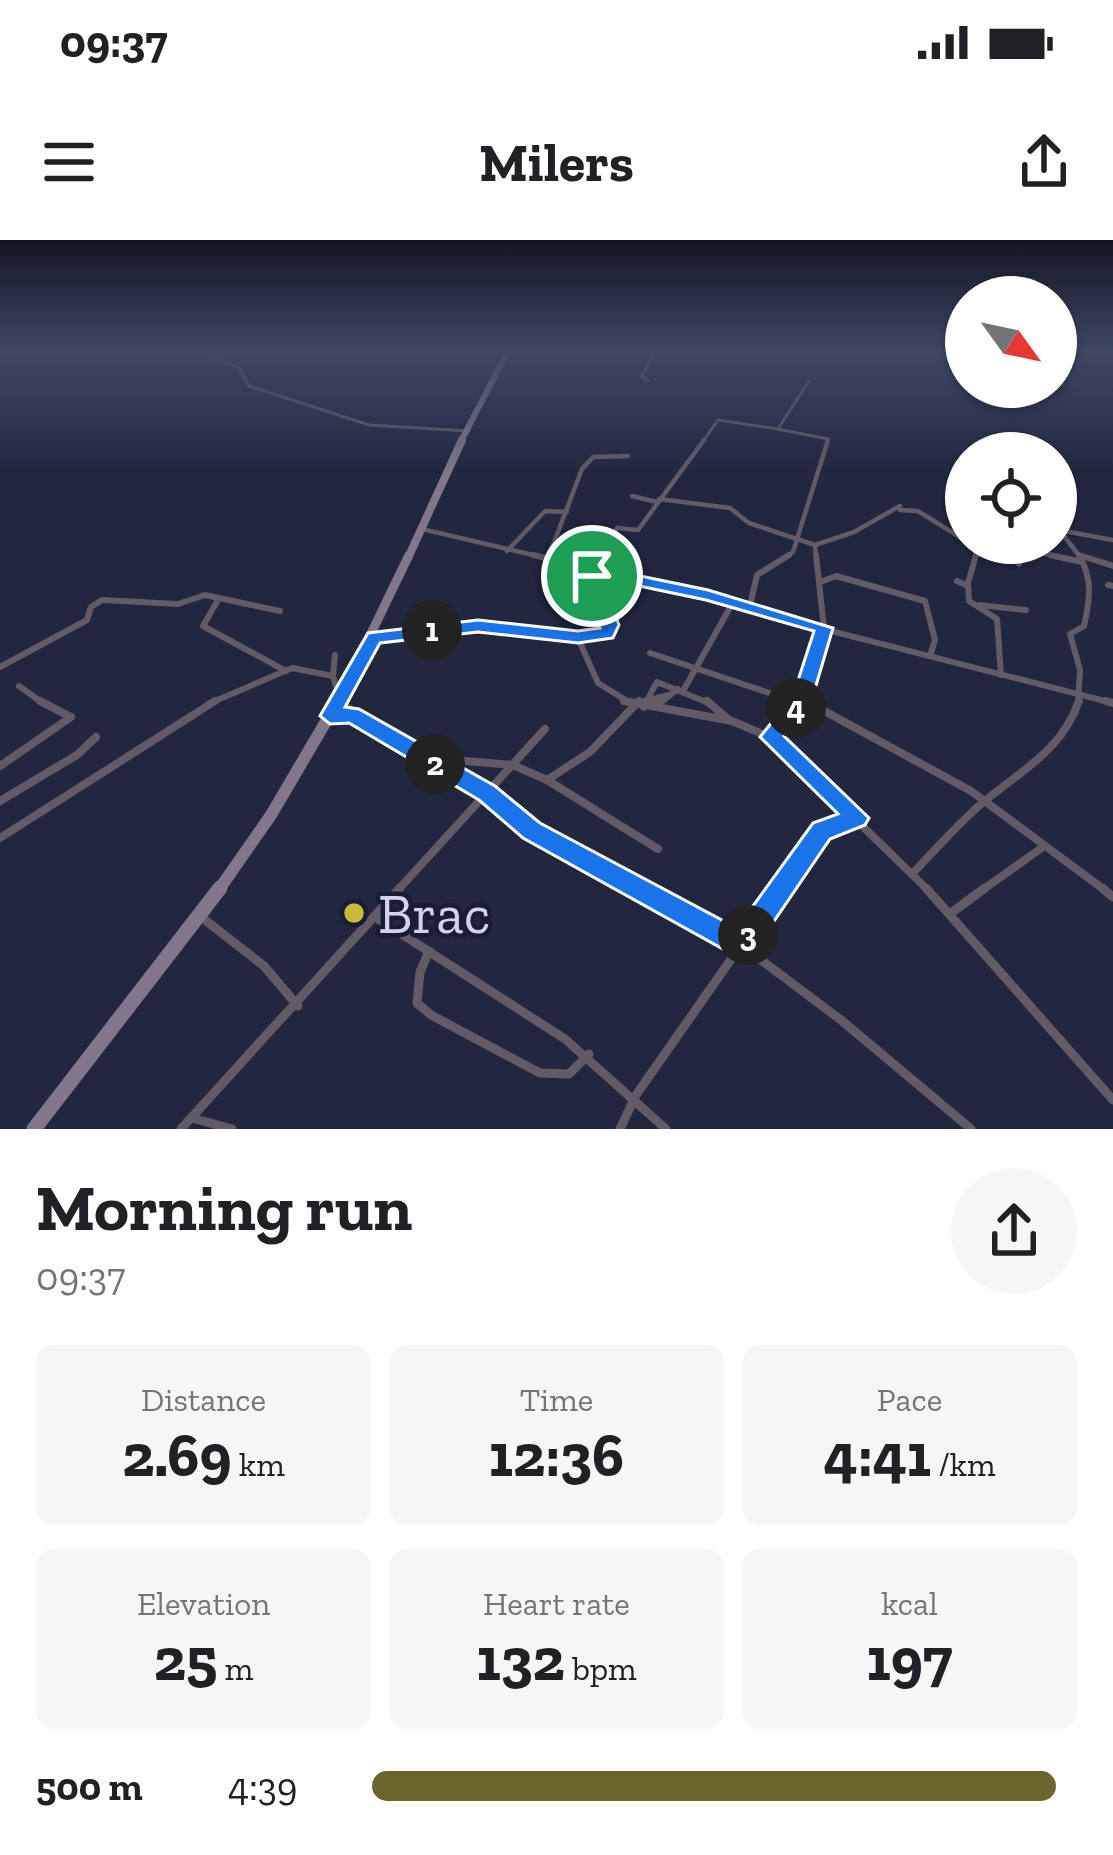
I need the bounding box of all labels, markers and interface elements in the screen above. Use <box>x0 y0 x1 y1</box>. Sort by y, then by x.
text: 09:37 <box>60 15 167 69</box>
icon: menu <box>36 129 102 195</box>
icon: share <box>1011 129 1077 195</box>
text: Milers <box>479 130 634 195</box>
north arrow <box>945 276 1077 408</box>
map controls <box>945 276 1077 564</box>
button: locate <box>945 432 1077 564</box>
pin <box>541 525 643 627</box>
icon: arrive <box>559 543 625 609</box>
pin: 1 <box>402 600 462 660</box>
text: 1 <box>425 610 439 649</box>
pin: 4 <box>766 678 826 738</box>
text: 4 <box>787 688 805 727</box>
pin: 2 <box>405 734 465 794</box>
text: 2 <box>426 744 444 783</box>
place label: Brac <box>378 879 490 948</box>
marker: Brac <box>341 900 367 926</box>
pin: 3 <box>718 905 778 965</box>
text: 3 <box>739 915 757 954</box>
text: Morning run <box>36 1168 412 1247</box>
button: share <box>951 1168 1077 1294</box>
text: 09:37 <box>36 1253 125 1300</box>
text: Distance <box>141 1380 266 1419</box>
text: Time <box>520 1380 593 1419</box>
text: Pace <box>877 1380 942 1419</box>
text: 2.69 <box>122 1419 232 1491</box>
text: 12:36 <box>489 1419 624 1491</box>
text: 4:41 <box>824 1419 931 1491</box>
text: km <box>232 1445 285 1484</box>
text: /km <box>931 1445 995 1484</box>
text: Elevation <box>137 1584 270 1623</box>
text: Heart rate <box>483 1584 630 1623</box>
text: kcal <box>881 1584 938 1623</box>
text: 25 <box>154 1623 217 1695</box>
text: 132 <box>476 1623 565 1695</box>
text: 197 <box>866 1623 953 1695</box>
text: m <box>217 1649 253 1688</box>
text: bpm <box>565 1649 637 1688</box>
text: 500 m <box>36 1763 143 1810</box>
text: 4:39 <box>228 1763 298 1810</box>

